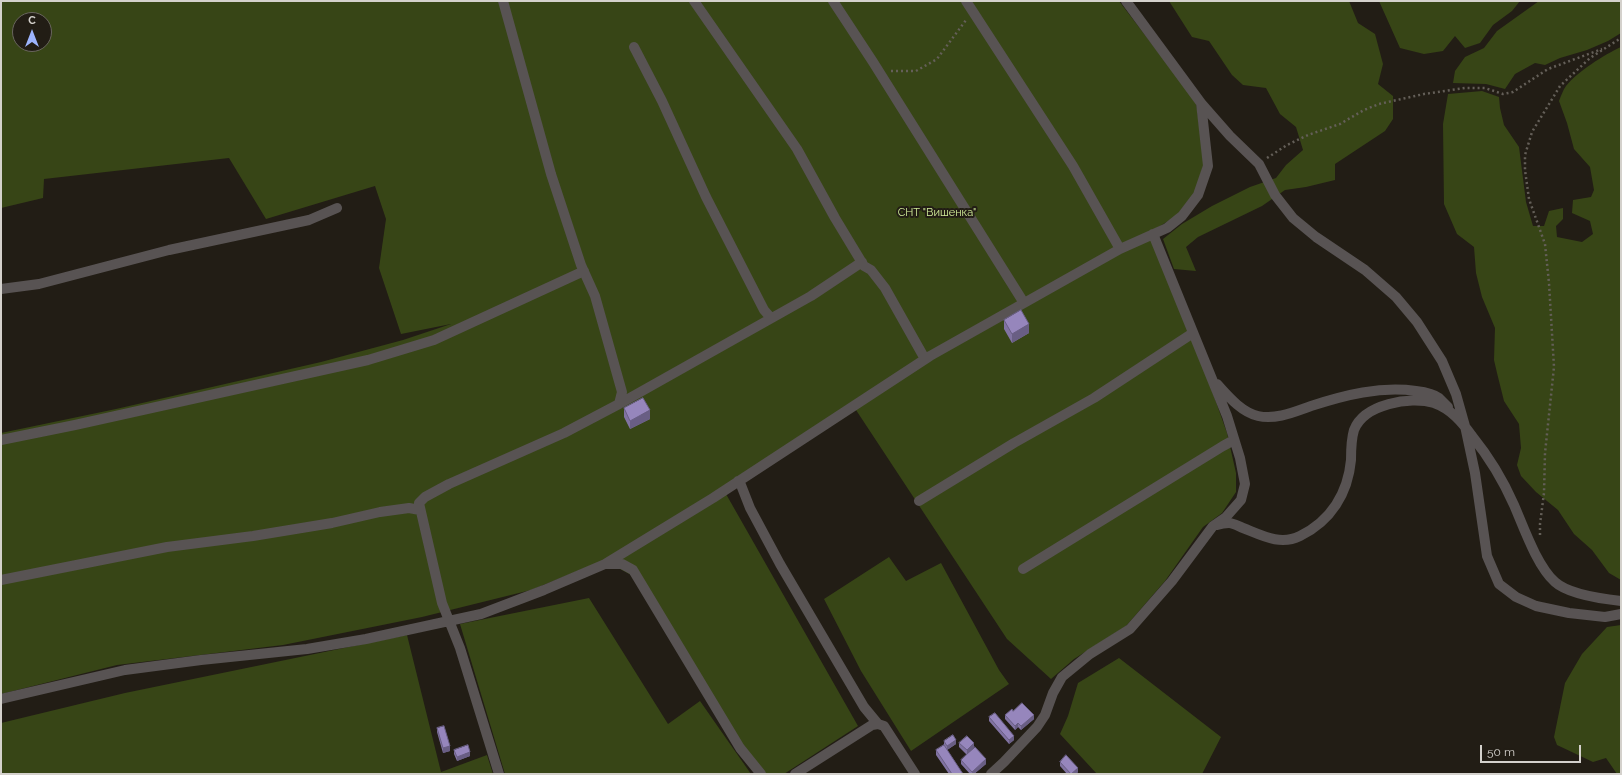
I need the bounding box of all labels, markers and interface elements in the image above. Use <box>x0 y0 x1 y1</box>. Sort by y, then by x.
north arrow <box>12 12 52 52</box>
text: С <box>28 14 36 27</box>
park label: СНТ "Вишенка" <box>898 206 976 220</box>
scale bar <box>1482 737 1583 763</box>
text: 50 m <box>1487 745 1515 759</box>

